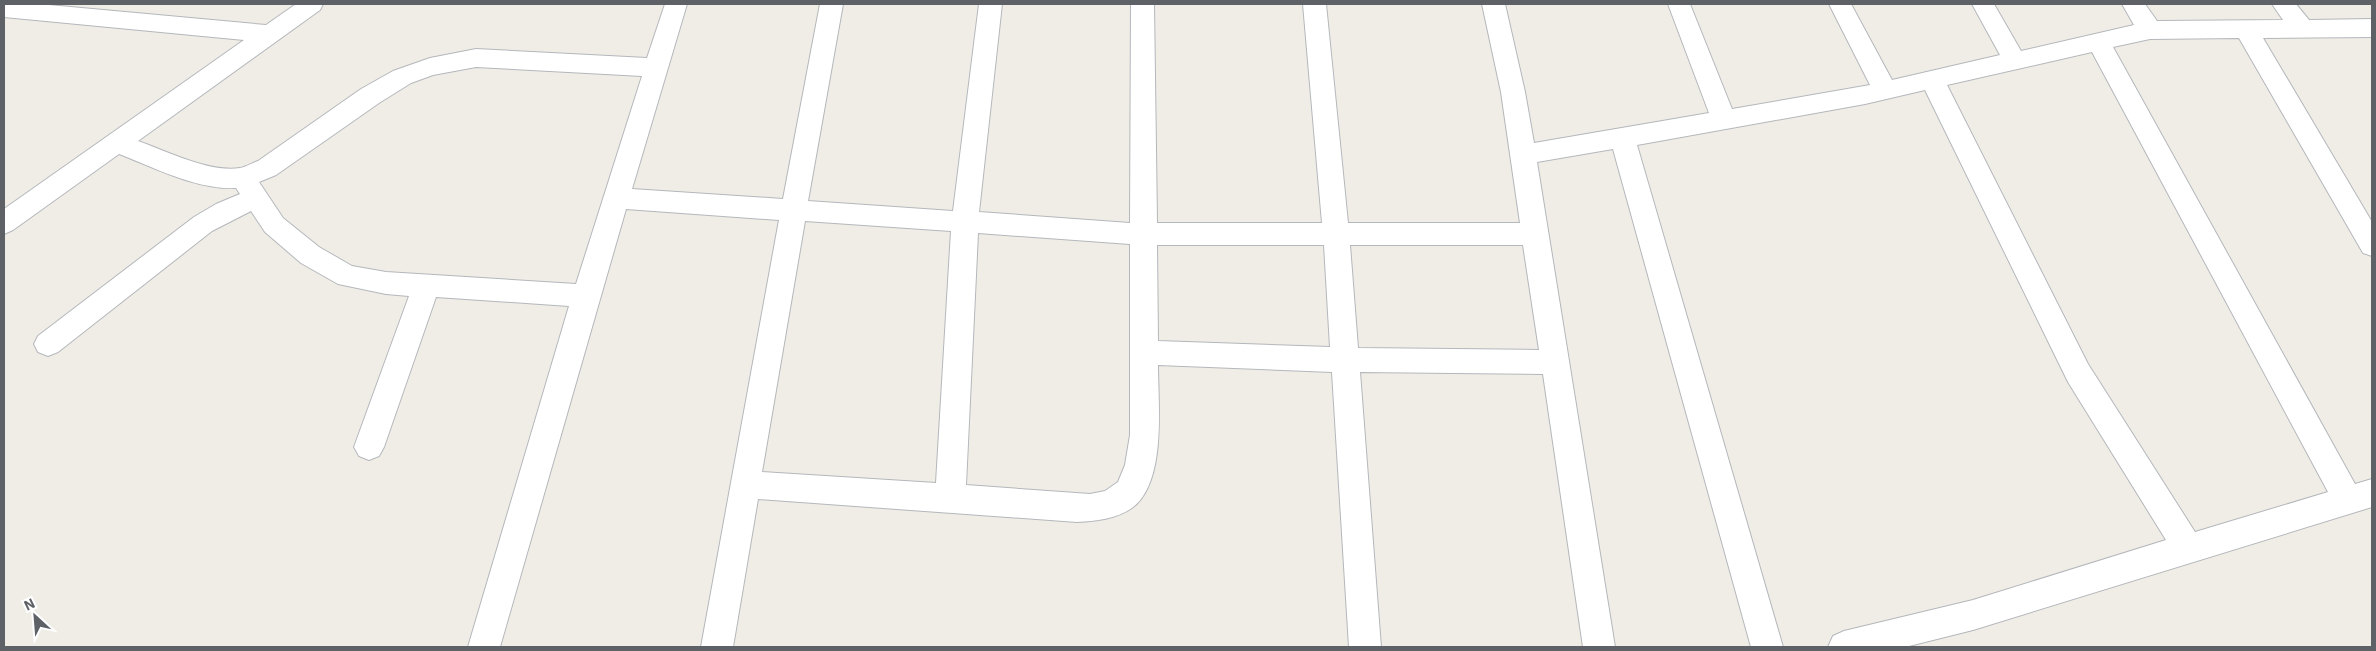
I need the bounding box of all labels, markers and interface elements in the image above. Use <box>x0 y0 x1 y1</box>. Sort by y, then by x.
north arrow <box>10 591 60 641</box>
text: N <box>21 594 38 615</box>

